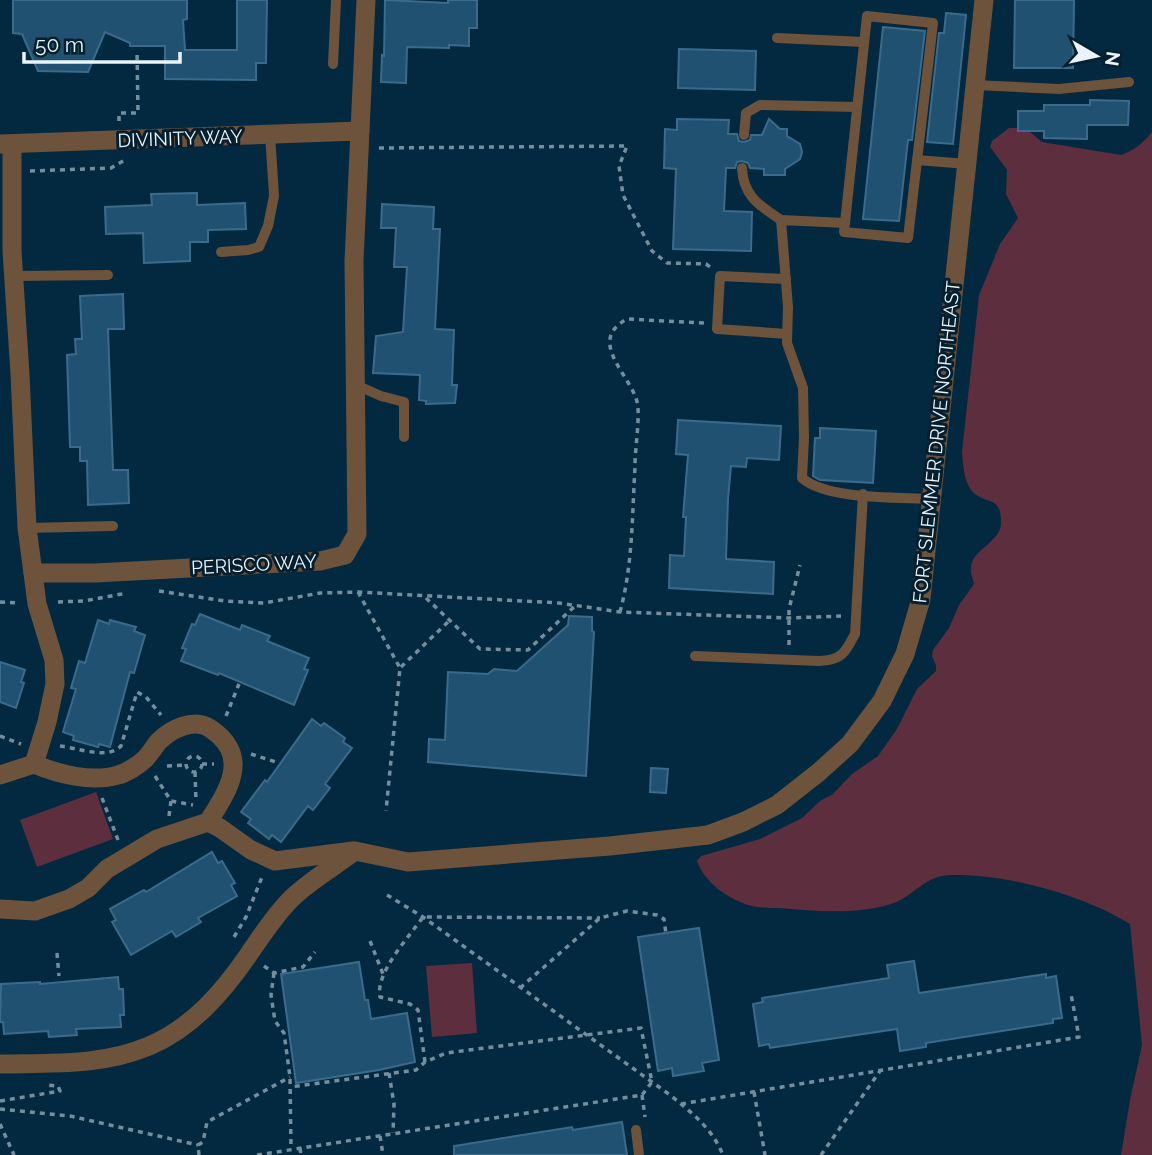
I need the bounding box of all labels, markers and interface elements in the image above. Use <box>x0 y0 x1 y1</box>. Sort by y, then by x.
scale bar <box>24 21 180 65</box>
north arrow <box>1061 21 1131 91</box>
text: 50 m <box>35 32 84 57</box>
text: N <box>1101 50 1125 68</box>
street label: DIVINITY WAY <box>117 125 244 151</box>
street label: FORT SLEMMER DRIVE NORTHEAST <box>908 279 964 604</box>
street label: PERISCO WAY <box>191 550 318 578</box>

